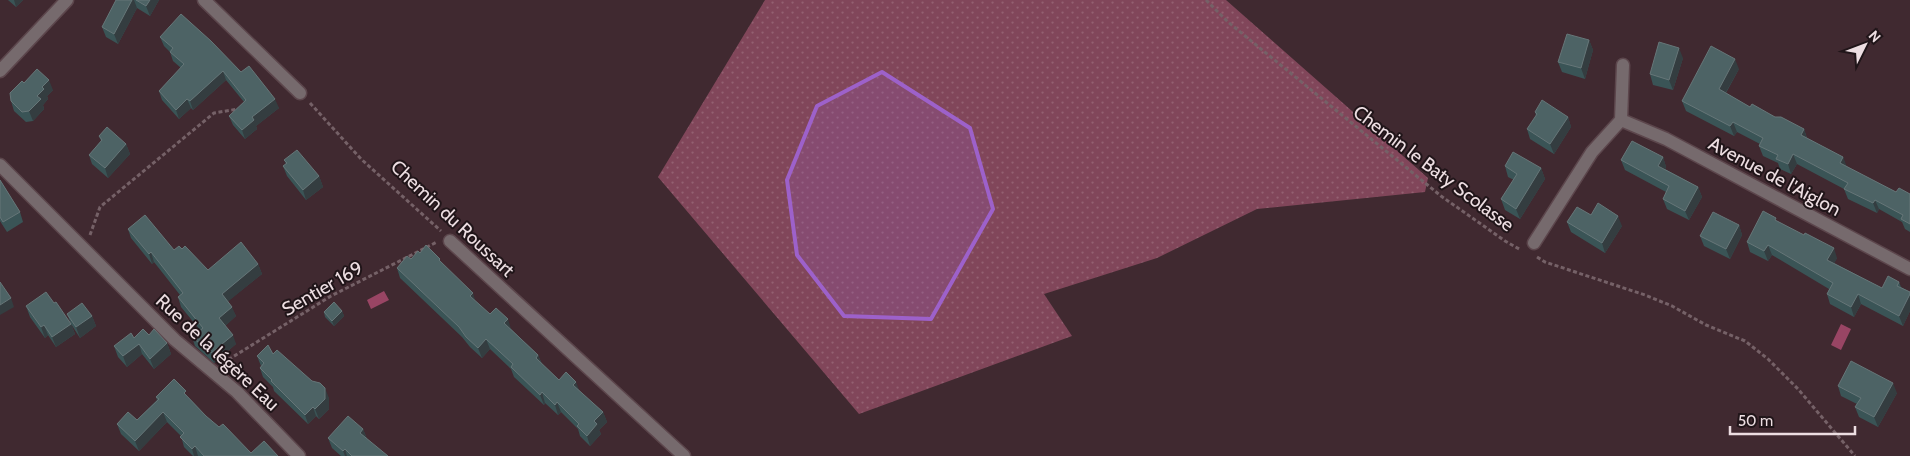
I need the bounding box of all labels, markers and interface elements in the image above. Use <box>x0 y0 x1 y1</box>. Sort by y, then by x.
north arrow <box>1840 20 1890 70</box>
text: N <box>1865 27 1885 46</box>
street label: Chemin le Baty Scolasse <box>1349 100 1519 237</box>
street label: Avenue de l'Aiglon <box>1705 132 1845 221</box>
street label: Chemin du Roussart <box>386 155 520 282</box>
street label: Sentier 169 <box>278 256 367 321</box>
street label: Rue de la légère Eau <box>151 289 284 415</box>
scale bar <box>1730 404 1855 436</box>
text: 50 m <box>1738 412 1773 430</box>

